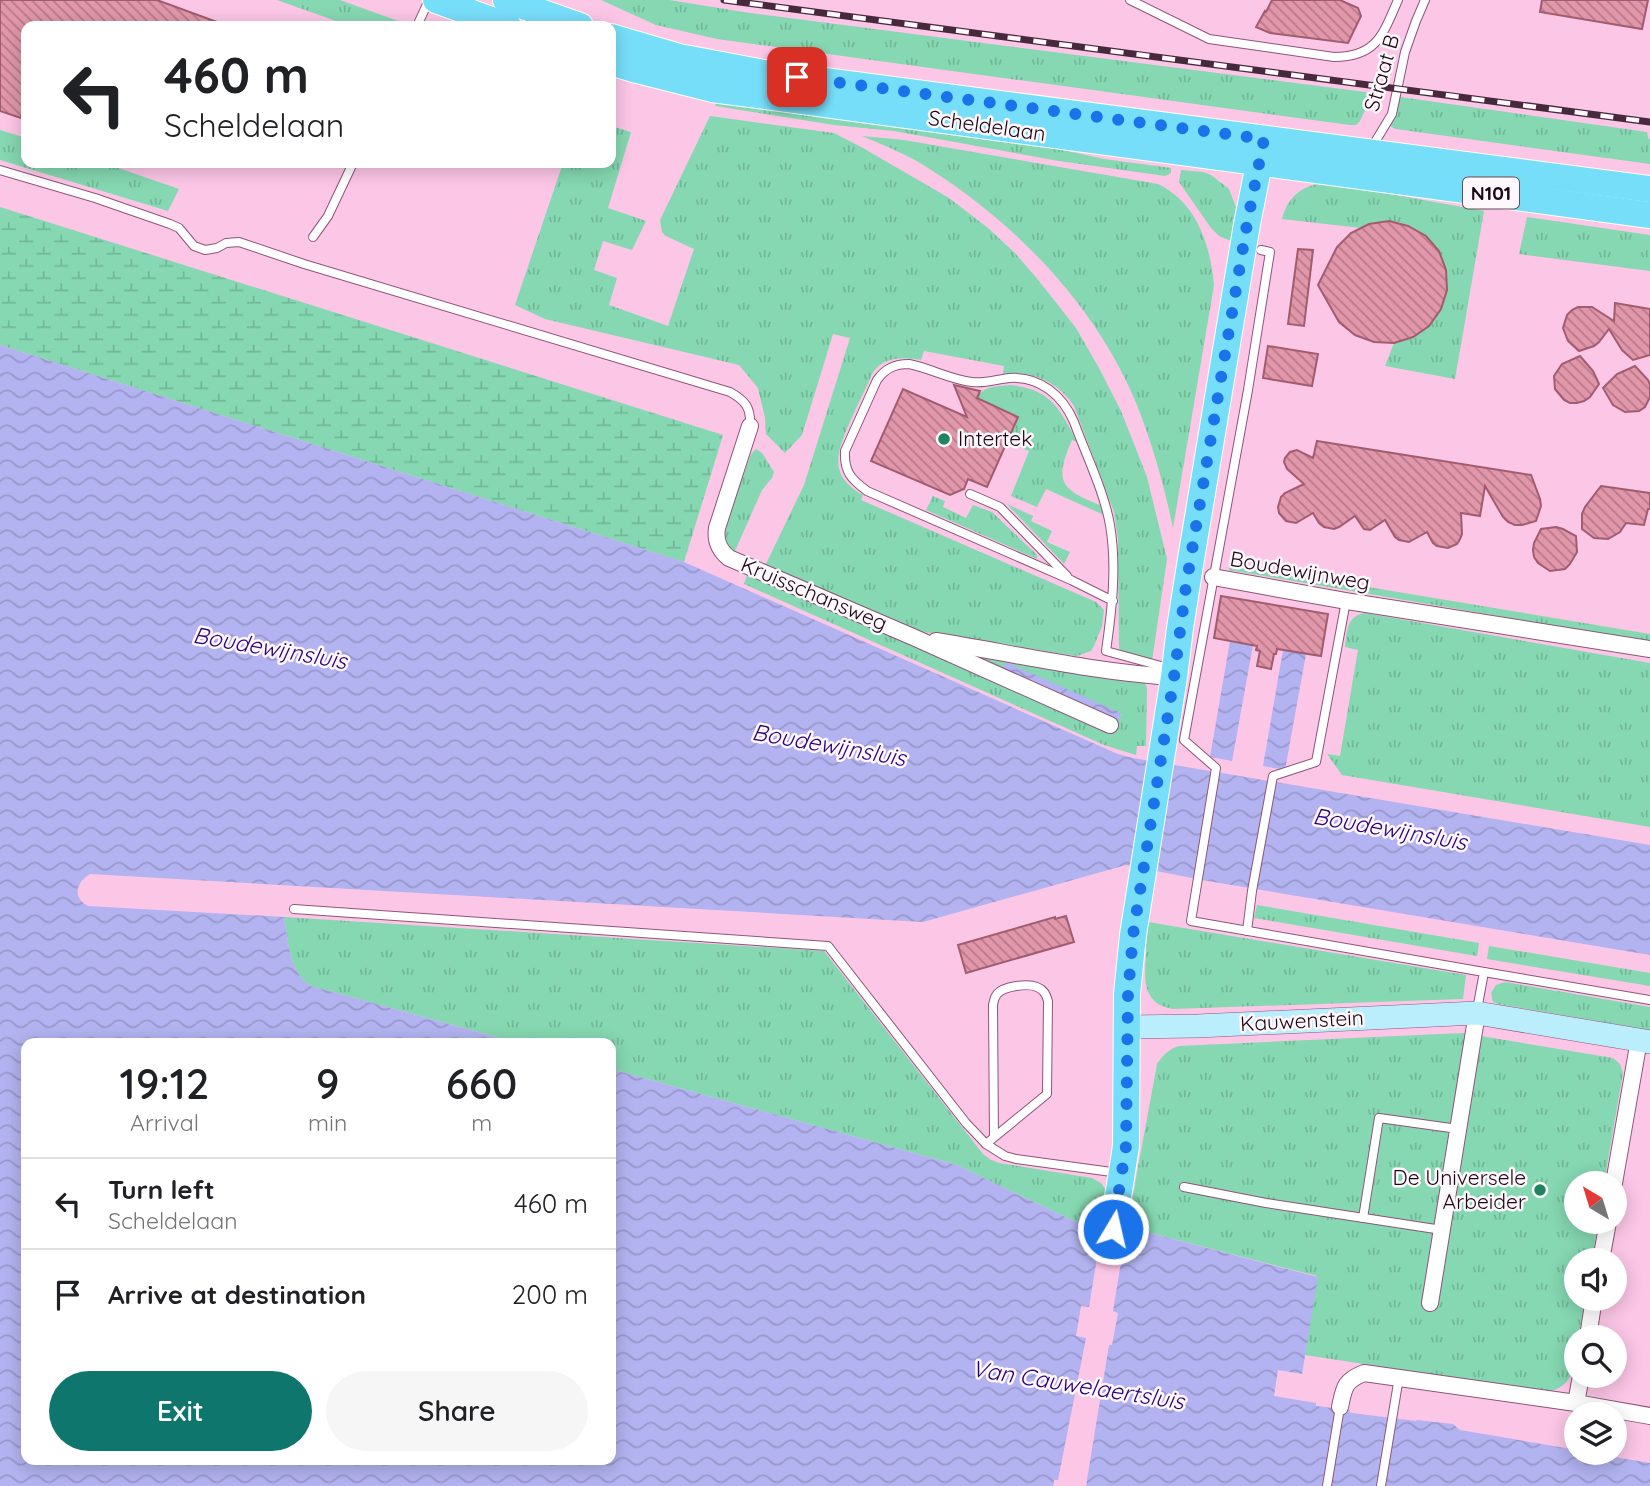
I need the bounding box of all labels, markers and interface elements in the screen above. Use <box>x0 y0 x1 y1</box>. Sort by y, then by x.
street label: Straat B <box>1358 31 1404 114</box>
text: 460 m <box>164 44 309 105</box>
pin <box>767 47 827 107</box>
icon: left <box>49 49 140 140</box>
icon: arrive <box>778 58 816 96</box>
street label: Scheldelaan <box>927 104 1048 146</box>
text: Scheldelaan <box>164 105 344 145</box>
road number: N101 <box>1463 178 1519 209</box>
place label: Intertek <box>958 425 1032 451</box>
marker: Intertek <box>936 431 952 447</box>
street label: Boudewijnweg <box>1228 545 1372 595</box>
street label: Kruisschansweg <box>737 551 891 636</box>
water label: Boudewijnsluis <box>191 620 351 676</box>
water label: Boudewijnsluis <box>750 717 910 773</box>
water label: Boudewijnsluis <box>1311 801 1471 857</box>
street label: Kauwenstein <box>1239 1004 1364 1036</box>
text: 19:12 <box>120 1057 209 1110</box>
text: 9 <box>316 1057 340 1110</box>
text: 660 <box>446 1057 517 1110</box>
text: Arrival <box>130 1108 199 1137</box>
text: min <box>308 1108 347 1137</box>
text: m <box>471 1108 492 1137</box>
place label: De Universele Arbeider <box>1392 1164 1526 1214</box>
north arrow <box>1564 1171 1628 1234</box>
map controls <box>1564 1171 1627 1465</box>
text: Turn left <box>108 1173 215 1206</box>
marker: De Universele Arbeider <box>1532 1182 1548 1198</box>
icon: left <box>49 1185 87 1223</box>
text: 460 m <box>514 1187 588 1220</box>
position arrow <box>1076 1192 1150 1266</box>
text: Scheldelaan <box>108 1206 238 1235</box>
button: sound <box>1564 1248 1627 1311</box>
icon: arrive <box>49 1276 87 1314</box>
text: Arrive at destination <box>108 1278 366 1311</box>
text: 200 m <box>512 1278 588 1311</box>
button: search <box>1564 1325 1627 1388</box>
water label: Van Cauwelaertsluis <box>970 1353 1189 1416</box>
button: Exit <box>49 1371 312 1451</box>
button: Share <box>326 1371 588 1451</box>
button: layers <box>1564 1402 1627 1465</box>

